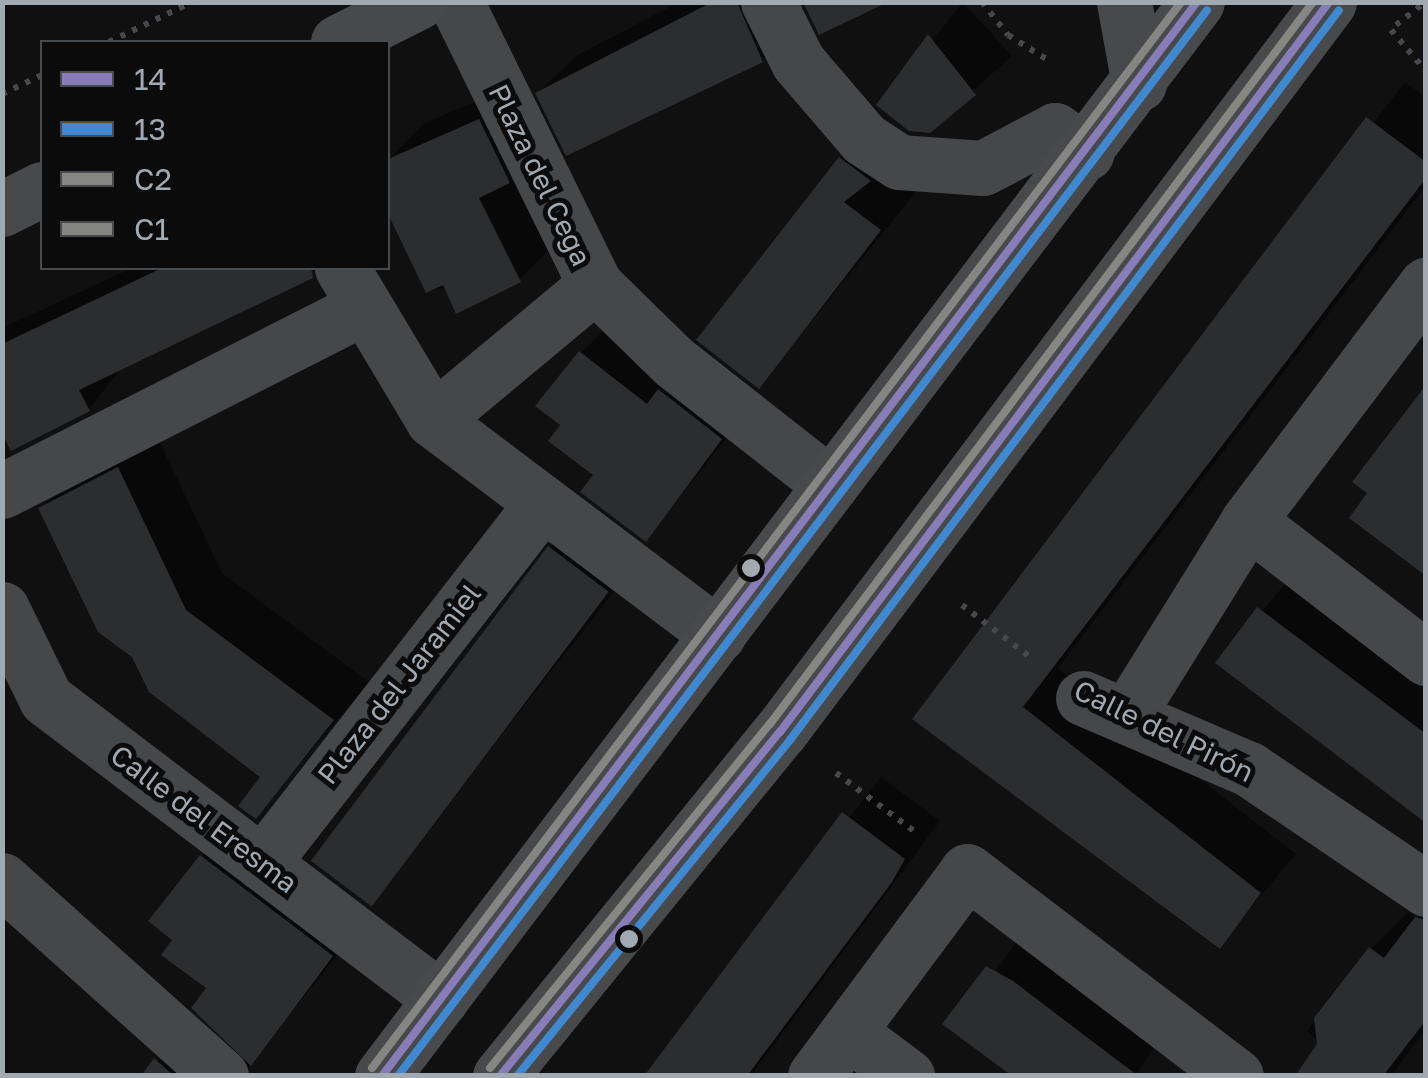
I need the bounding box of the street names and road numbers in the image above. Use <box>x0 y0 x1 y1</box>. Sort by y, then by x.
street label: Plaza del Cega <box>482 79 598 271</box>
street label: Plaza del Jaramiel <box>310 577 488 791</box>
street label: Calle del Pirón <box>1069 673 1259 789</box>
street label: Calle del Eresma <box>104 738 304 900</box>

